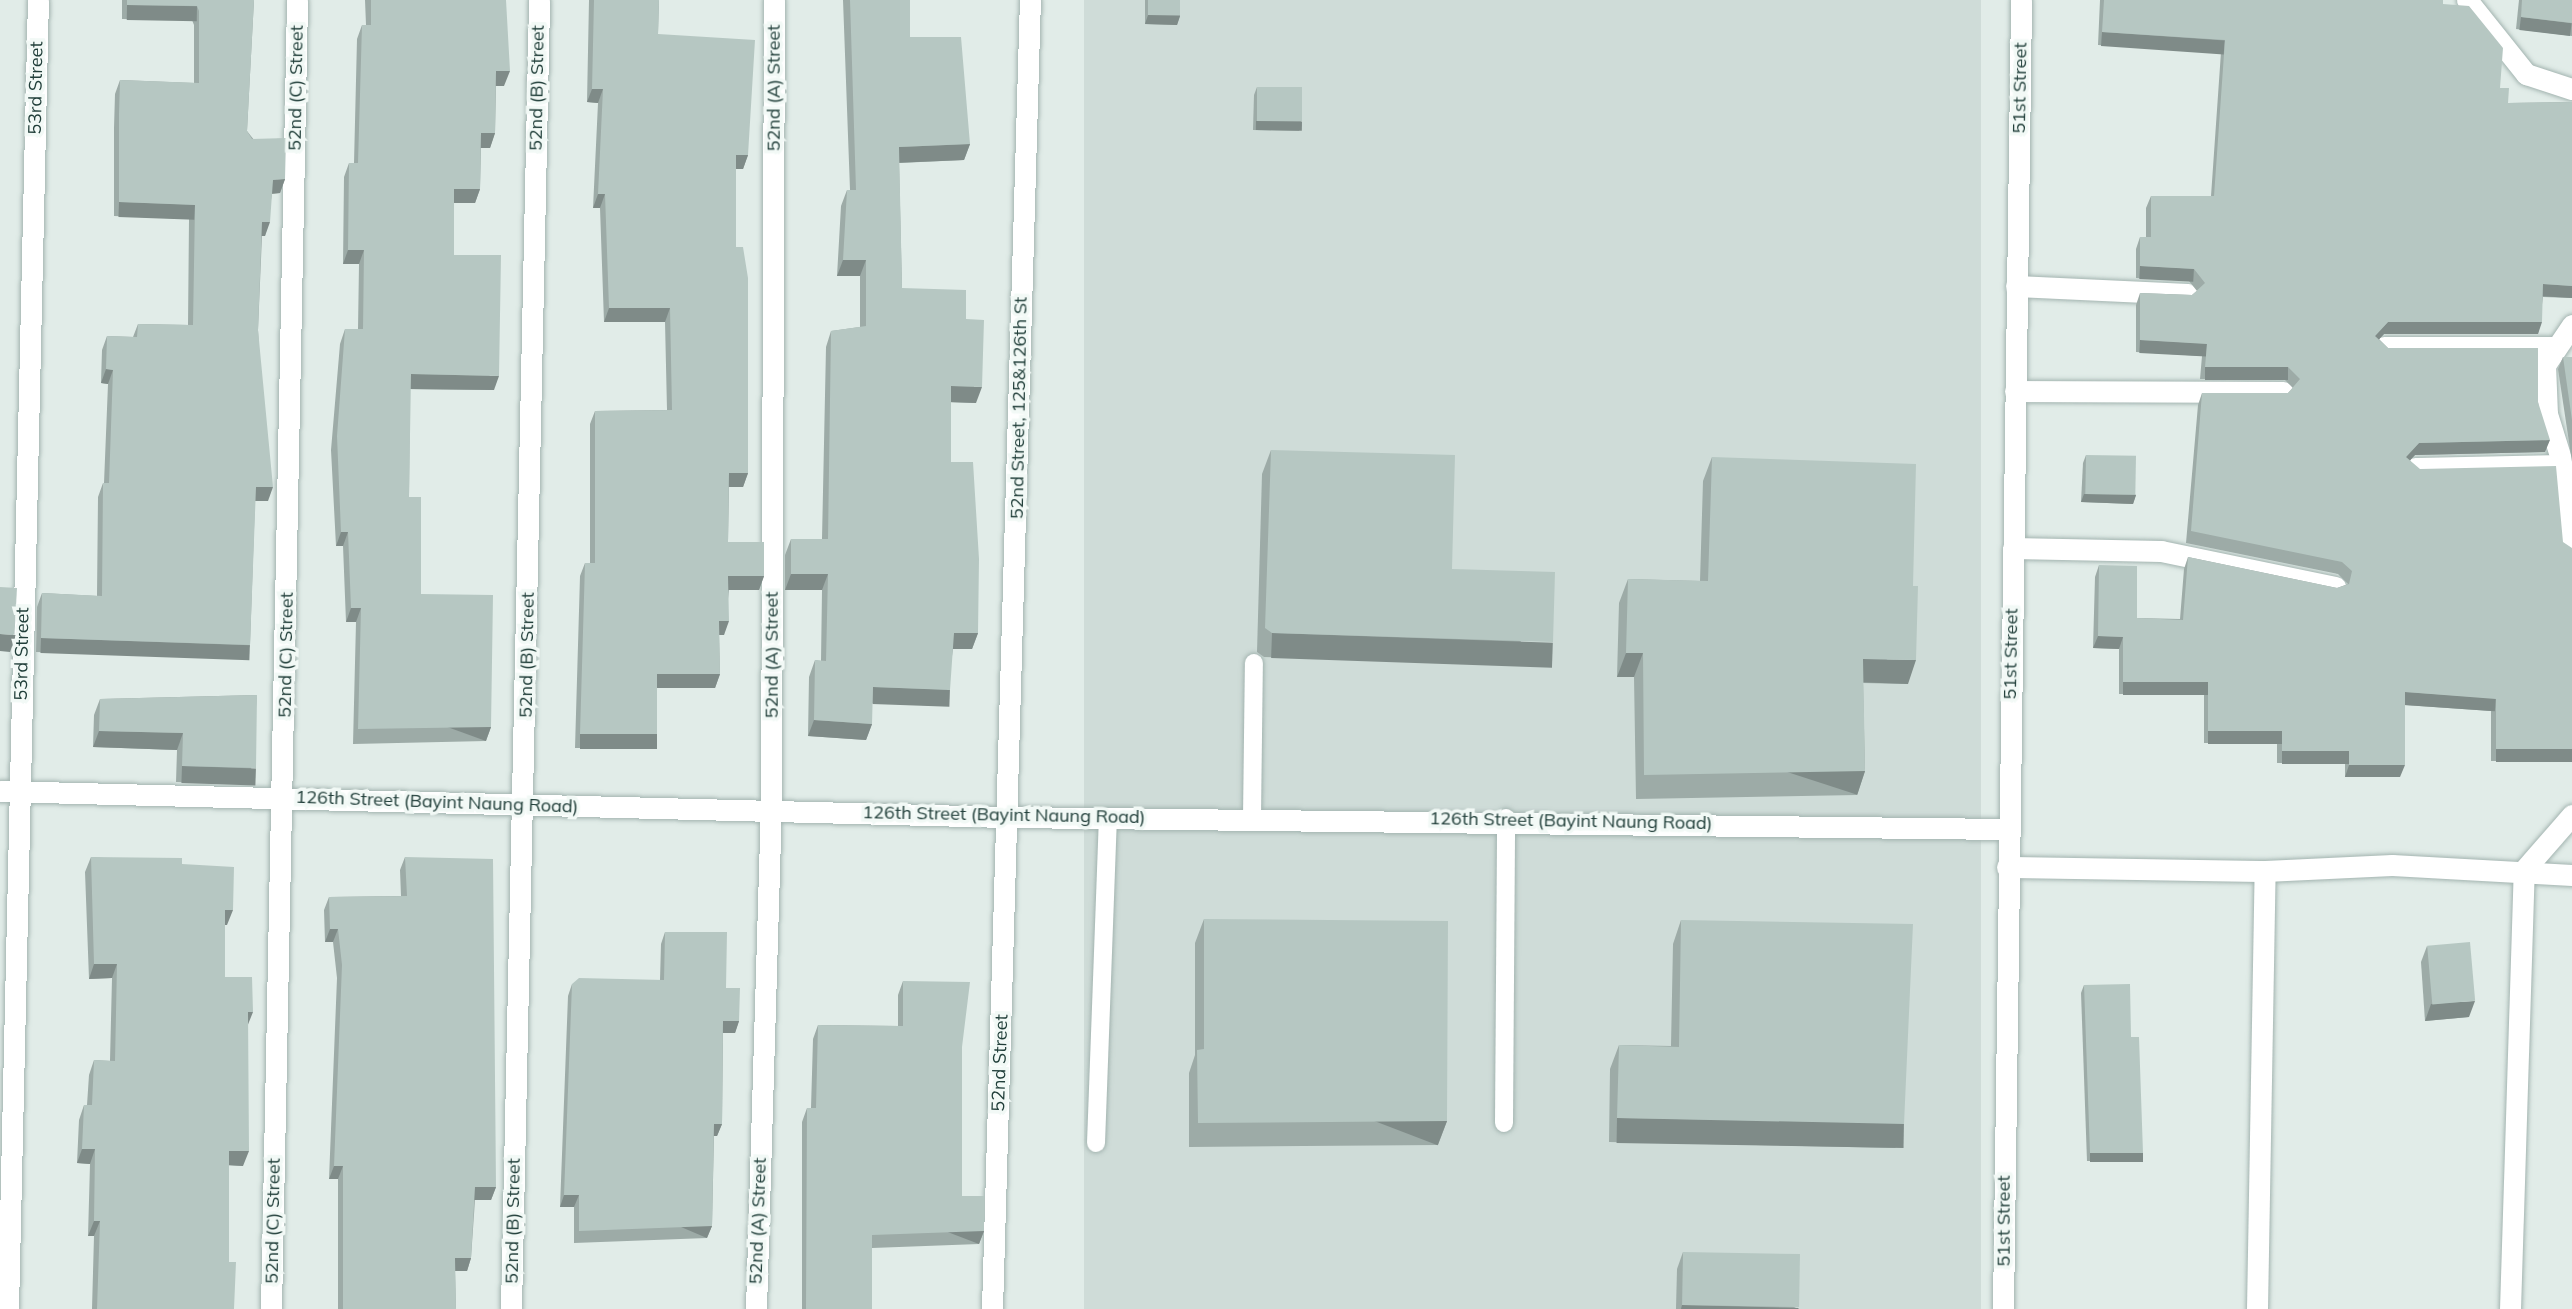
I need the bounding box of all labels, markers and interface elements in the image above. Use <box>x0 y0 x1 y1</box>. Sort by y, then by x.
street label: 52nd (C) Street <box>284 25 308 151</box>
street label: 52nd (B) Street <box>525 25 549 151</box>
street label: 52nd (A) Street <box>763 25 785 151</box>
street label: 53rd Street <box>24 41 48 135</box>
street label: 51st Street <box>2008 42 2032 134</box>
street label: 52nd Street, 125&126th St <box>1006 297 1032 519</box>
street label: 52nd (C) Street <box>274 592 298 718</box>
street label: 52nd (B) Street <box>515 592 539 718</box>
street label: 52nd (A) Street <box>761 592 783 718</box>
street label: 53rd Street <box>10 607 34 701</box>
street label: 51st Street <box>1999 608 2023 700</box>
street label: 126th Street (Bayint Naung Road) <box>295 786 579 818</box>
street label: 126th Street (Bayint Naung Road) <box>862 802 1146 828</box>
street label: 126th Street (Bayint Naung Road) <box>1429 808 1713 834</box>
street label: 52nd Street <box>988 1014 1012 1112</box>
street label: 52nd (A) Street <box>745 1157 771 1285</box>
street label: 52nd (C) Street <box>261 1158 285 1284</box>
street label: 52nd (B) Street <box>501 1158 525 1284</box>
street label: 51st Street <box>1993 1175 2015 1267</box>

